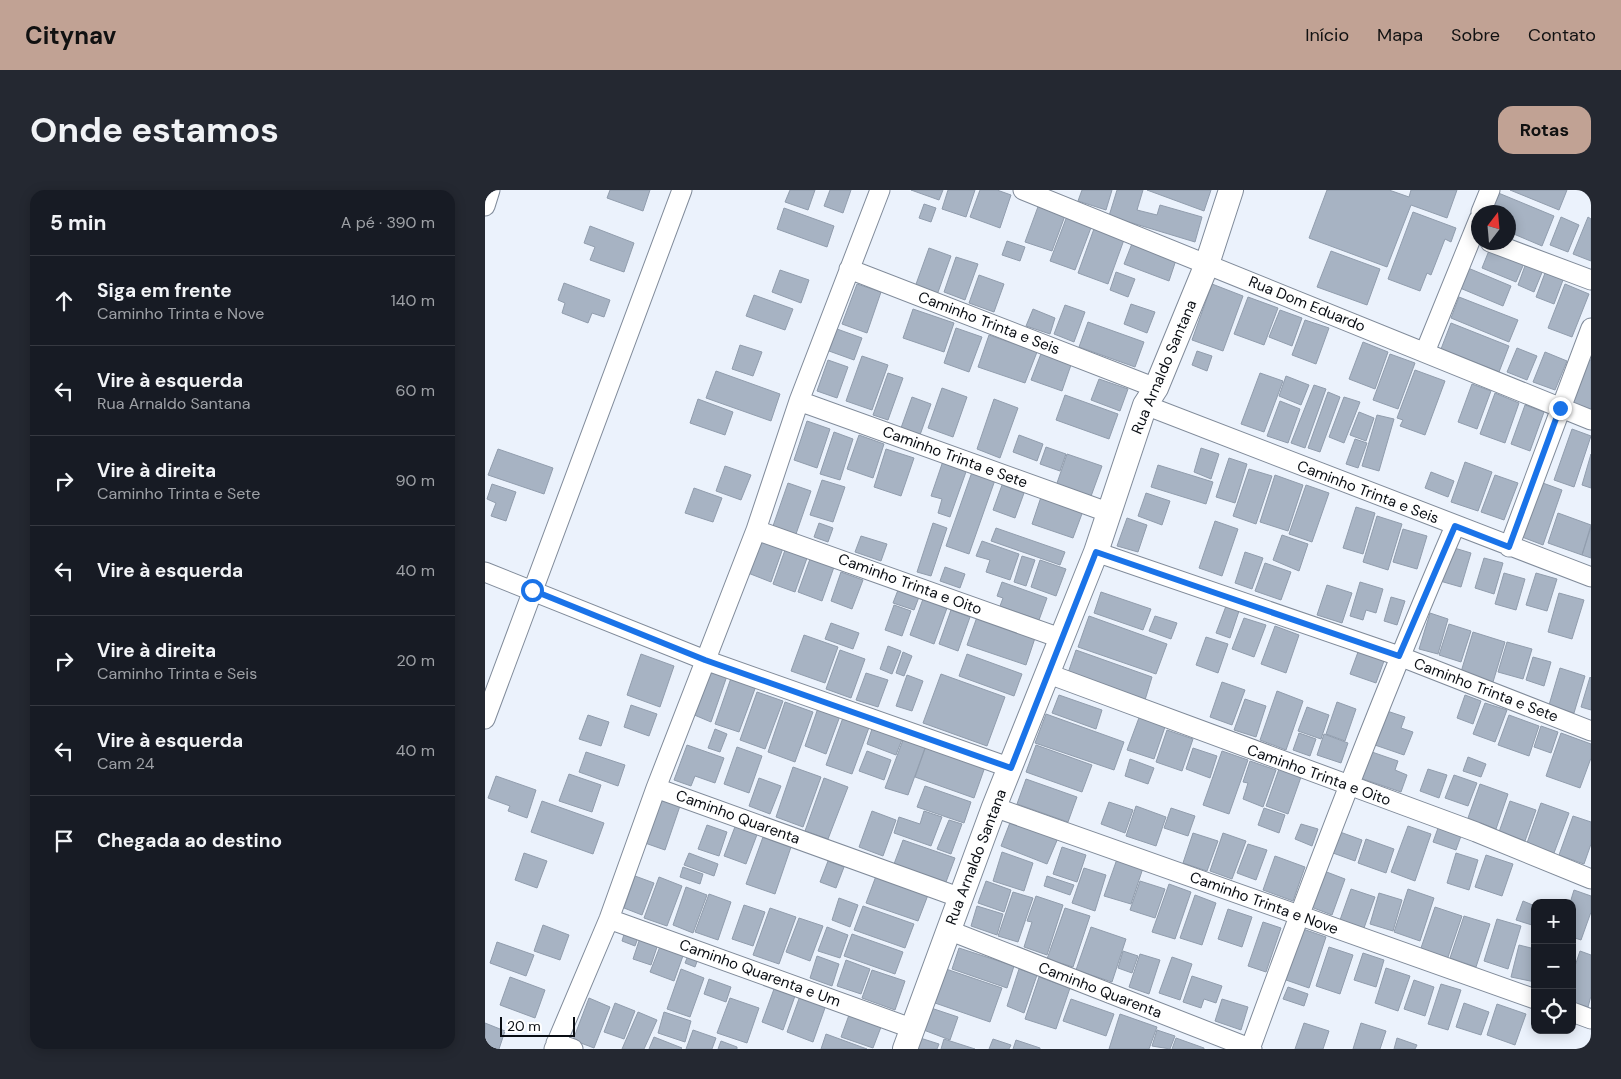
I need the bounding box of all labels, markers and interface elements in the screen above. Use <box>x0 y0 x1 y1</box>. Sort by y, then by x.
text: Citynav <box>25 20 116 51</box>
text: Início <box>1305 23 1349 47</box>
text: Mapa <box>1377 23 1423 47</box>
text: Sobre <box>1451 23 1500 47</box>
text: Contato <box>1528 23 1596 47</box>
button: Rotas <box>1498 106 1591 154</box>
text: Onde estamos <box>30 107 279 153</box>
north arrow <box>1471 205 1516 250</box>
text: 5 min <box>50 209 106 237</box>
text: A pé · 390 m <box>341 212 435 233</box>
street label: Rua Dom Eduardo <box>1246 271 1369 337</box>
text: Siga em frente <box>97 278 232 303</box>
icon: ahead <box>50 287 78 315</box>
street label: Caminho Trinta e Seis <box>915 287 1063 359</box>
text: 140 m <box>391 290 435 311</box>
street label: Rua Arnaldo Santana <box>1127 297 1201 437</box>
text: Caminho Trinta e Nove <box>97 303 264 324</box>
text: Vire à esquerda <box>97 368 243 393</box>
icon: left <box>50 377 78 405</box>
text: 60 m <box>395 380 435 401</box>
text: Rua Arnaldo Santana <box>97 393 250 414</box>
route end <box>1549 397 1572 420</box>
street label: Caminho Trinta e Sete <box>880 421 1030 493</box>
street label: Caminho Trinta e Seis <box>1294 456 1442 528</box>
text: Vire à direita <box>97 458 216 483</box>
icon: right <box>50 467 78 495</box>
text: 90 m <box>395 470 435 491</box>
text: Caminho Trinta e Sete <box>97 483 260 504</box>
street label: Caminho Trinta e Oito <box>835 549 985 619</box>
icon: left <box>50 557 78 585</box>
text: Vire à esquerda <box>97 558 243 583</box>
text: 40 m <box>396 560 435 581</box>
route start <box>521 579 544 602</box>
text: Vire à direita <box>97 638 216 663</box>
icon: right <box>50 647 78 675</box>
text: 20 m <box>396 650 435 671</box>
street label: Caminho Trinta e Sete <box>1411 653 1561 727</box>
text: Caminho Trinta e Seis <box>97 663 257 684</box>
text: Vire à esquerda <box>97 728 243 753</box>
icon: left <box>50 737 78 765</box>
text: 40 m <box>396 740 435 761</box>
street label: Caminho Trinta e Oito <box>1244 740 1394 810</box>
text: Cam 24 <box>97 753 154 774</box>
street label: Caminho Quarenta <box>673 785 803 849</box>
street label: Rua Arnaldo Santana <box>941 786 1011 928</box>
icon: arrive <box>50 827 78 855</box>
text: Chegada ao destino <box>97 828 282 853</box>
street label: Caminho Trinta e Nove <box>1187 867 1341 939</box>
map controls <box>1531 899 1576 1034</box>
button: + <box>1531 899 1576 944</box>
street label: Caminho Quarenta e Um <box>676 934 844 1012</box>
button: − <box>1531 944 1576 989</box>
street label: Caminho Quarenta <box>1035 957 1165 1023</box>
button: locate <box>1531 989 1576 1034</box>
scale bar <box>500 1014 575 1037</box>
text: 20 m <box>507 1017 541 1035</box>

